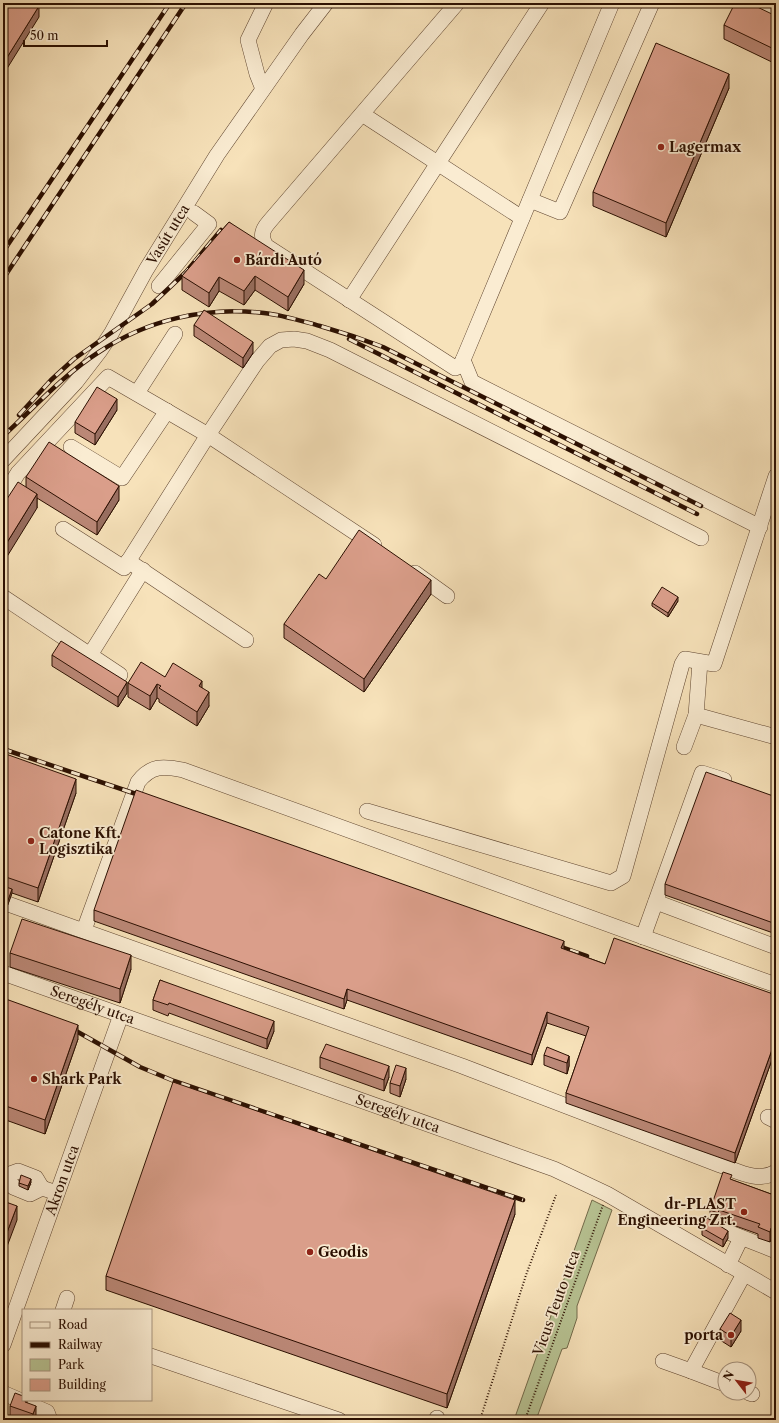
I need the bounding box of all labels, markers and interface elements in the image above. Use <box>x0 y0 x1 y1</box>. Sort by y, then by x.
scale bar <box>24 22 107 48</box>
text: 50 m <box>30 28 59 43</box>
place label: Lagermax <box>669 138 742 156</box>
marker: Lagermax <box>656 142 666 152</box>
street label: Vasút utca <box>142 200 194 269</box>
place label: Bárdi Autó <box>245 251 322 269</box>
marker: Bárdi Autó <box>232 255 242 265</box>
place label: Catone Kft. Logisztika <box>39 824 121 858</box>
marker: Catone Kft. Logisztika <box>26 836 36 846</box>
street label: Seregély utca <box>48 982 138 1028</box>
place label: Shark Park <box>42 1070 122 1088</box>
marker: Shark Park <box>29 1074 39 1084</box>
street label: Seregély utca <box>353 1090 443 1137</box>
street label: Akron utca <box>41 1142 83 1219</box>
place label: dr-PLAST Engineering Zrt. <box>617 1195 736 1229</box>
marker: dr-PLAST Engineering Zrt. <box>739 1207 749 1217</box>
place label: Geodis <box>318 1243 368 1261</box>
marker: Geodis <box>305 1247 315 1257</box>
street label: Vicus Teuto utca <box>528 1247 584 1359</box>
legend <box>22 1309 152 1401</box>
text: Road <box>58 1317 88 1332</box>
place label: porta <box>684 1326 724 1344</box>
marker: porta <box>726 1330 736 1340</box>
text: Railway <box>58 1337 103 1352</box>
text: Park <box>58 1357 85 1372</box>
north arrow <box>717 1361 757 1401</box>
text: N <box>720 1368 737 1384</box>
text: Building <box>58 1377 106 1392</box>

